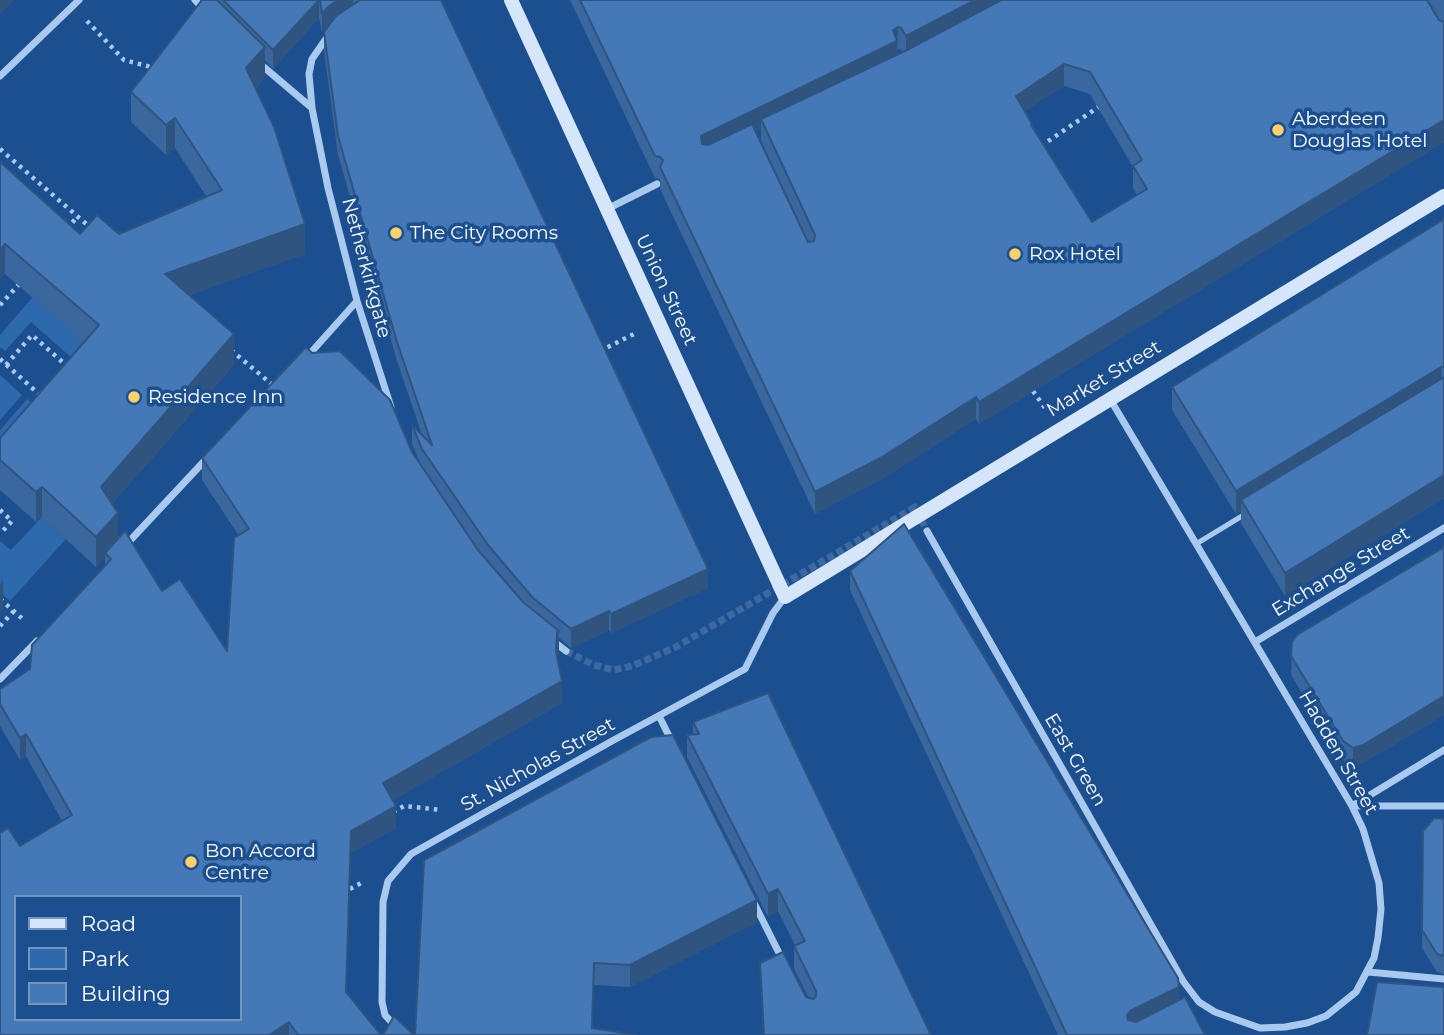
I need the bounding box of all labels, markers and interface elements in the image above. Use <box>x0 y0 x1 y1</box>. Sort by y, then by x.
place label: Aberdeen Douglas Hotel <box>1292 108 1427 152</box>
marker: Aberdeen Douglas Hotel <box>1270 122 1286 138</box>
street label: Netherkirkgate <box>336 195 396 341</box>
place label: The City Rooms <box>410 222 558 244</box>
marker: The City Rooms <box>388 225 404 241</box>
street label: Union Street <box>630 231 702 349</box>
place label: Rox Hotel <box>1029 243 1121 265</box>
marker: Rox Hotel <box>1007 246 1023 262</box>
street label: Market Street <box>1043 336 1165 422</box>
place label: Residence Inn <box>148 386 283 408</box>
marker: Residence Inn <box>126 389 142 405</box>
street label: Exchange Street <box>1268 522 1414 622</box>
street label: Hadden Street <box>1293 687 1383 819</box>
street label: East Green <box>1039 709 1111 811</box>
street label: St. Nicholas Street <box>457 713 619 817</box>
place label: Bon Accord Centre <box>205 840 316 884</box>
marker: Bon Accord Centre <box>183 854 199 870</box>
legend <box>14 895 242 1021</box>
text: Road <box>81 911 136 936</box>
text: Park <box>81 946 129 971</box>
text: Building <box>81 981 171 1006</box>

